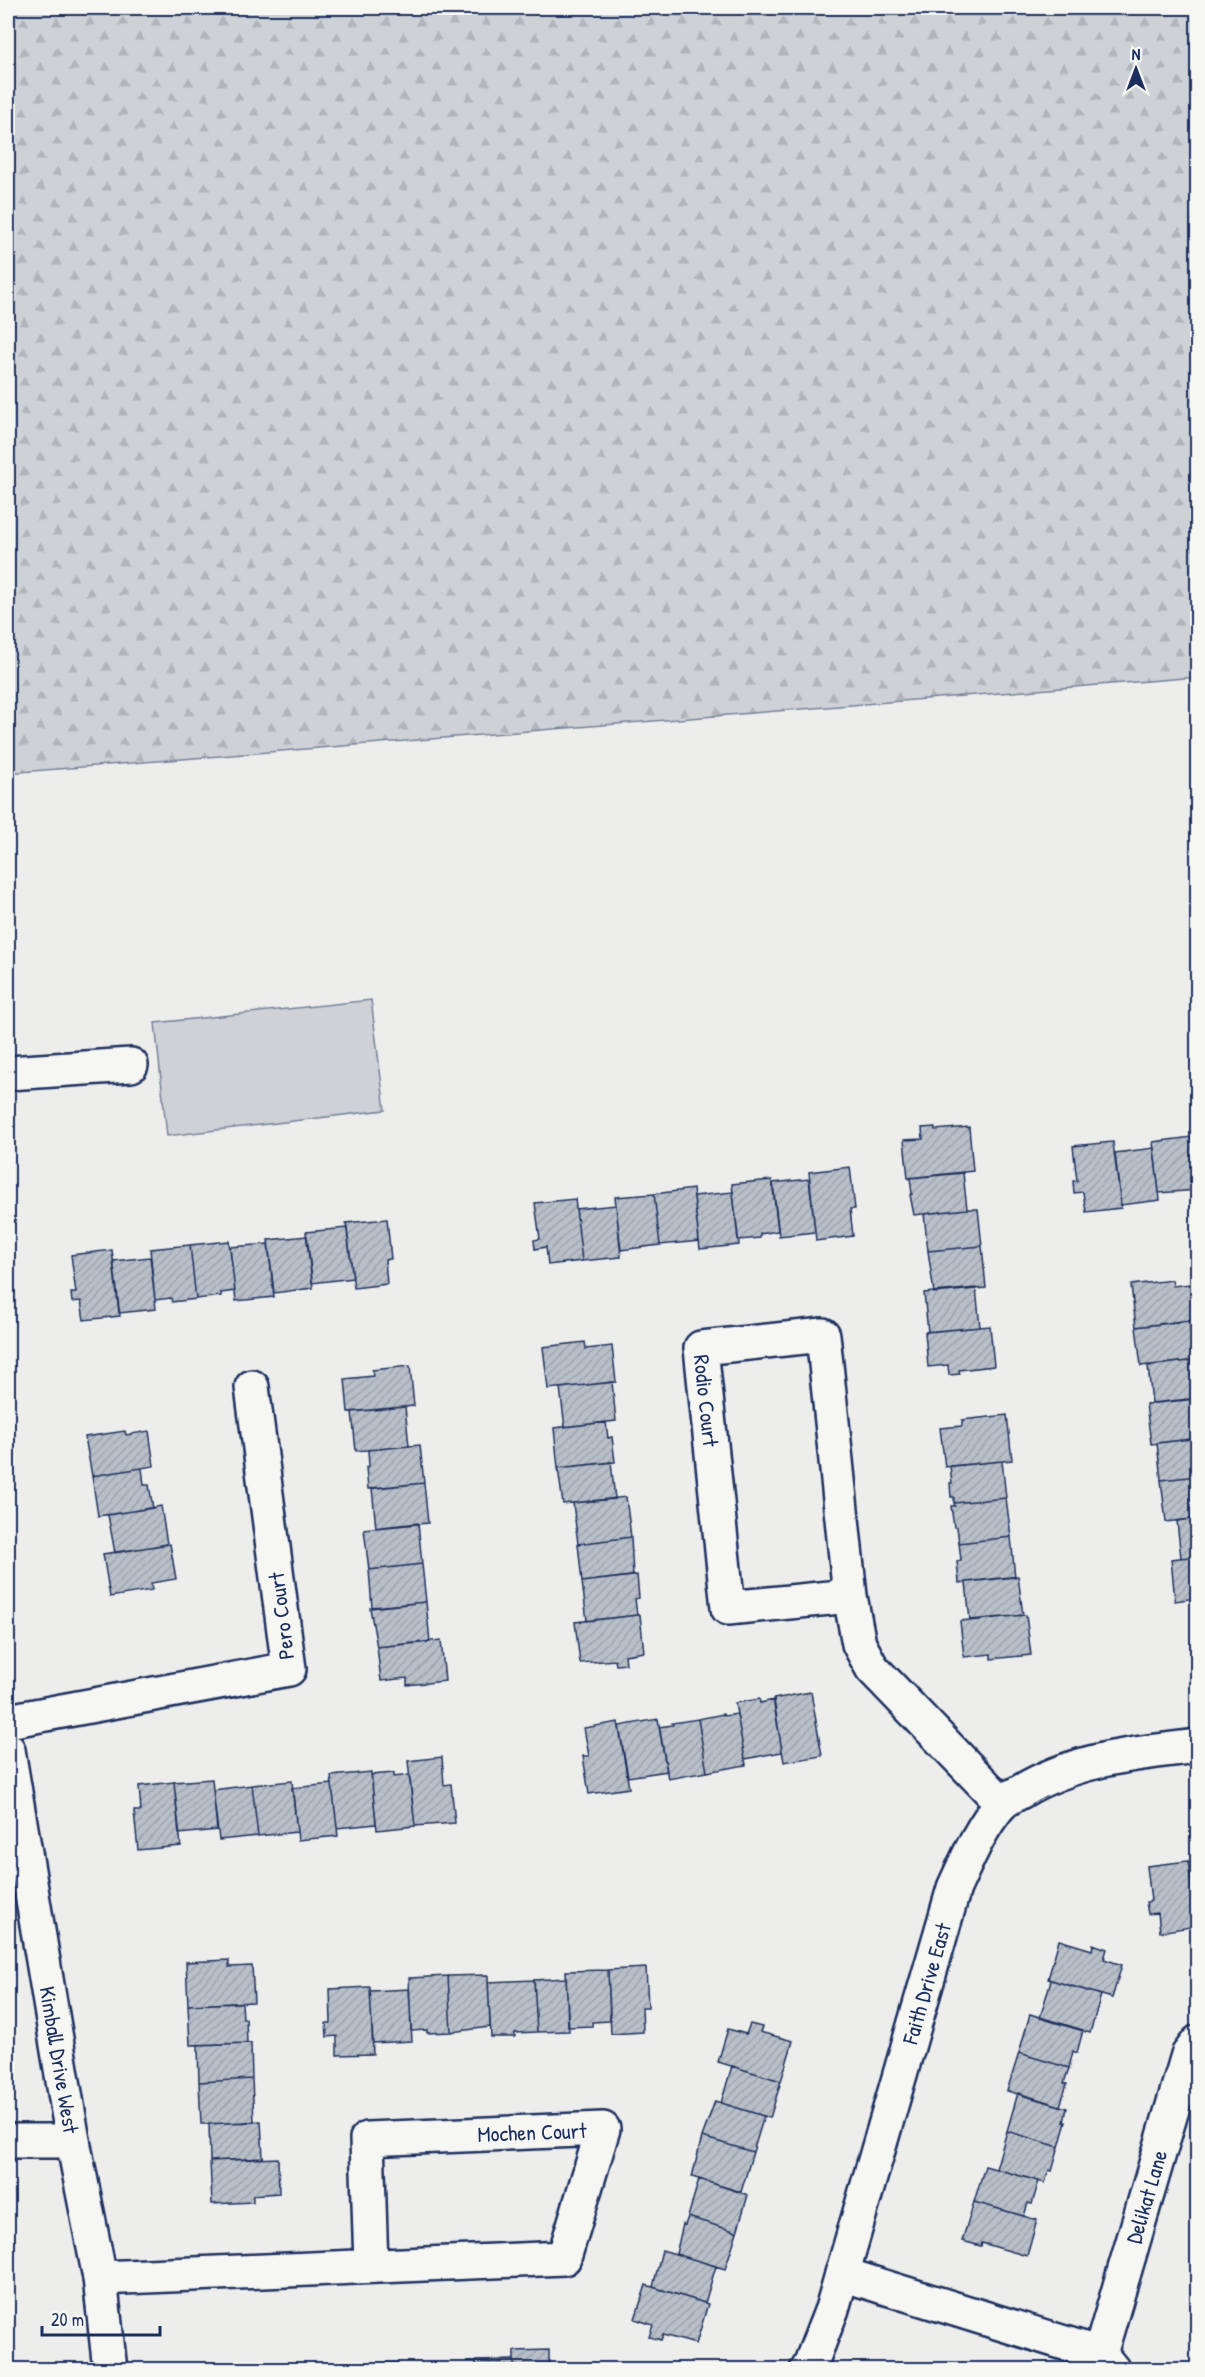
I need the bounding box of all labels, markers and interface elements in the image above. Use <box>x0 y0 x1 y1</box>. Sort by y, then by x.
north arrow <box>1106 39 1166 99</box>
text: N <box>1132 43 1141 65</box>
street label: Rodio Court <box>687 1353 726 1448</box>
street label: Pero Court <box>261 1570 301 1661</box>
street label: Faith Drive East <box>894 1919 958 2048</box>
street label: Kimball Drive West <box>33 1984 87 2136</box>
street label: Mochen Court <box>477 2115 588 2149</box>
street label: Delikat Lane <box>1118 2146 1174 2247</box>
scale bar <box>42 2299 160 2337</box>
text: 20 m <box>51 2307 84 2332</box>

